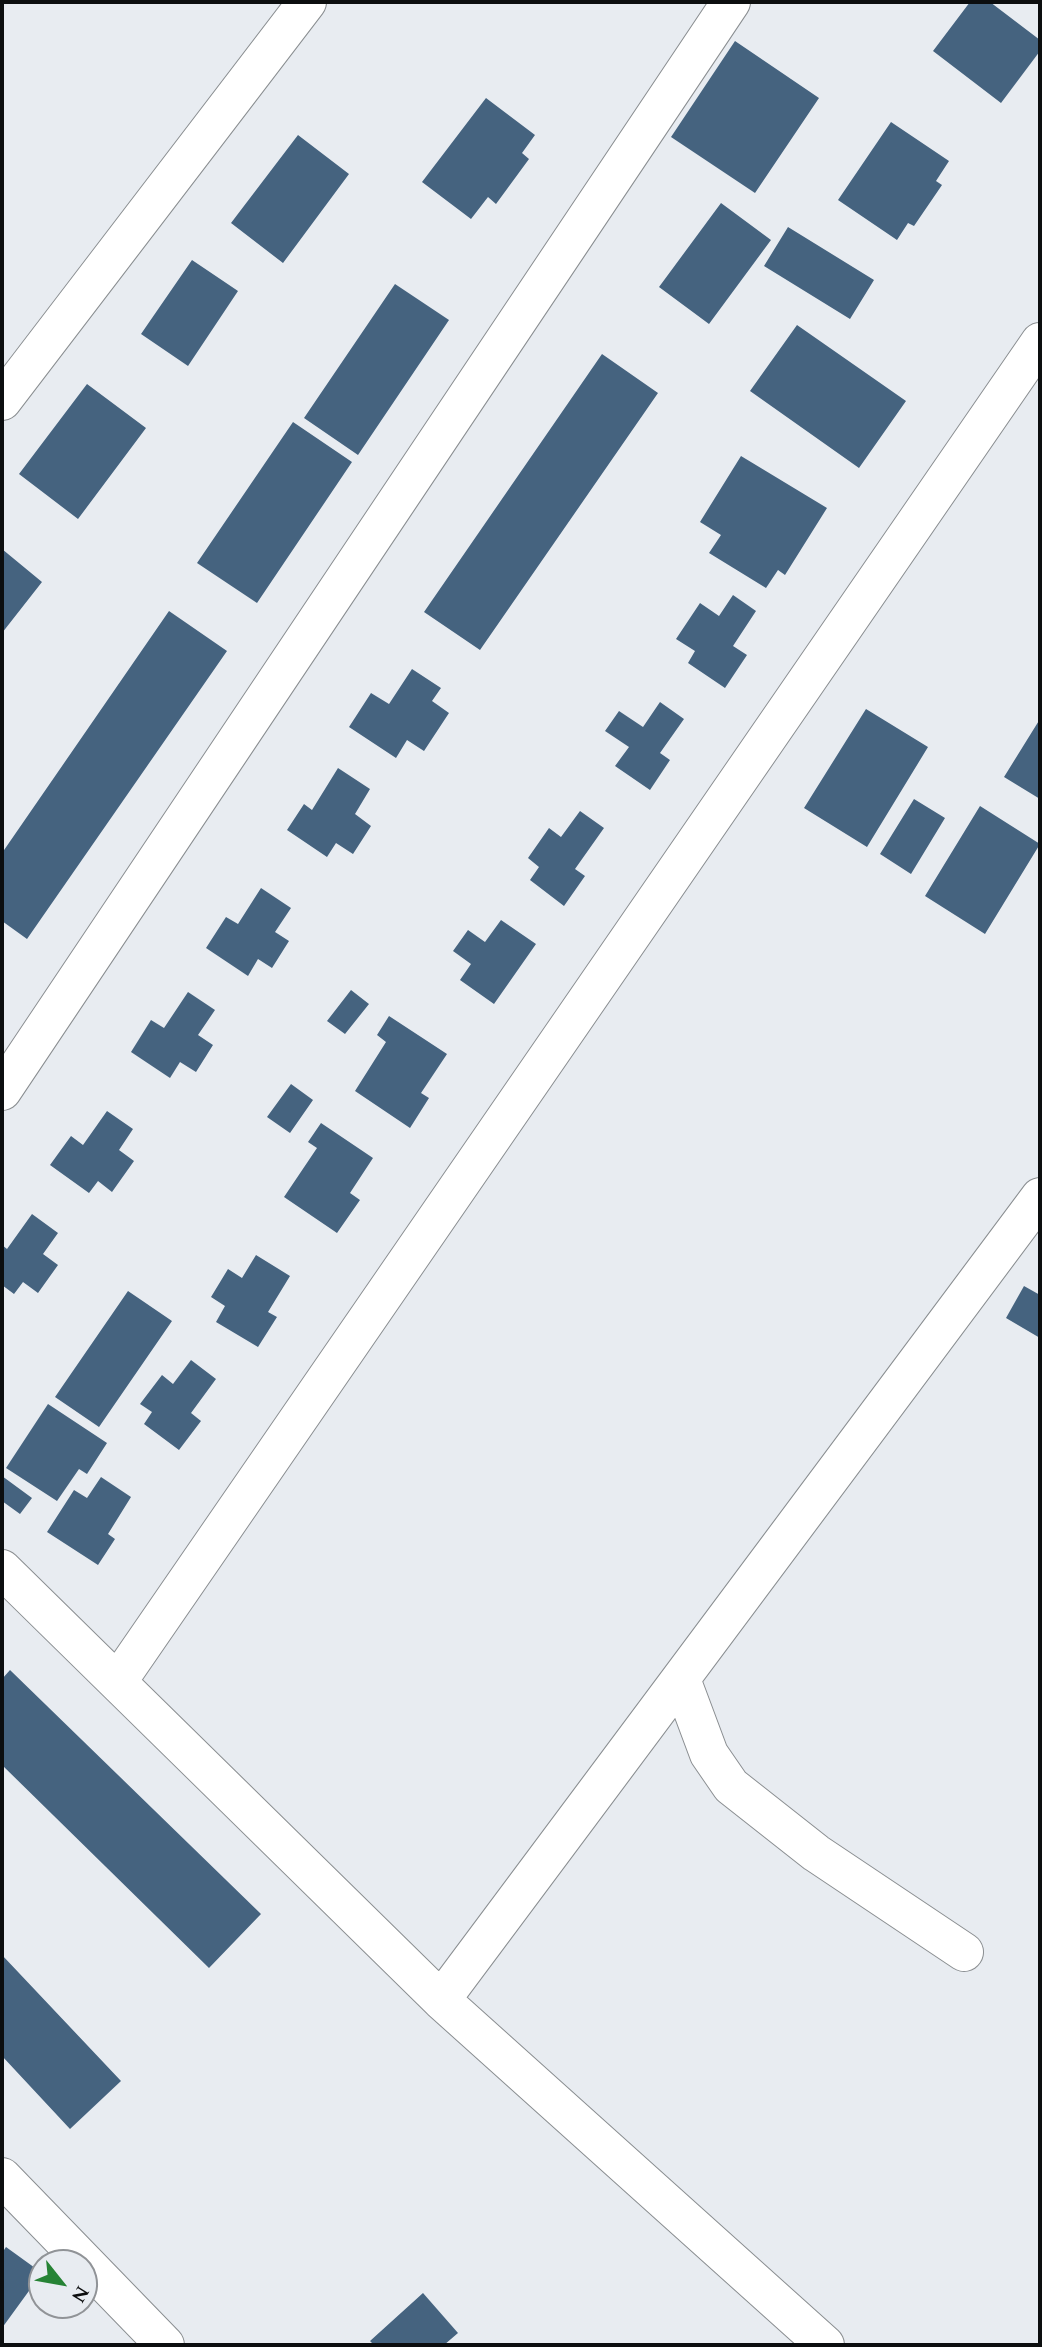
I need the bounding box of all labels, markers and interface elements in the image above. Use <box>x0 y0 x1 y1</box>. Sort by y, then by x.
north arrow <box>28 2249 98 2319</box>
text: N <box>63 2280 96 2308</box>

